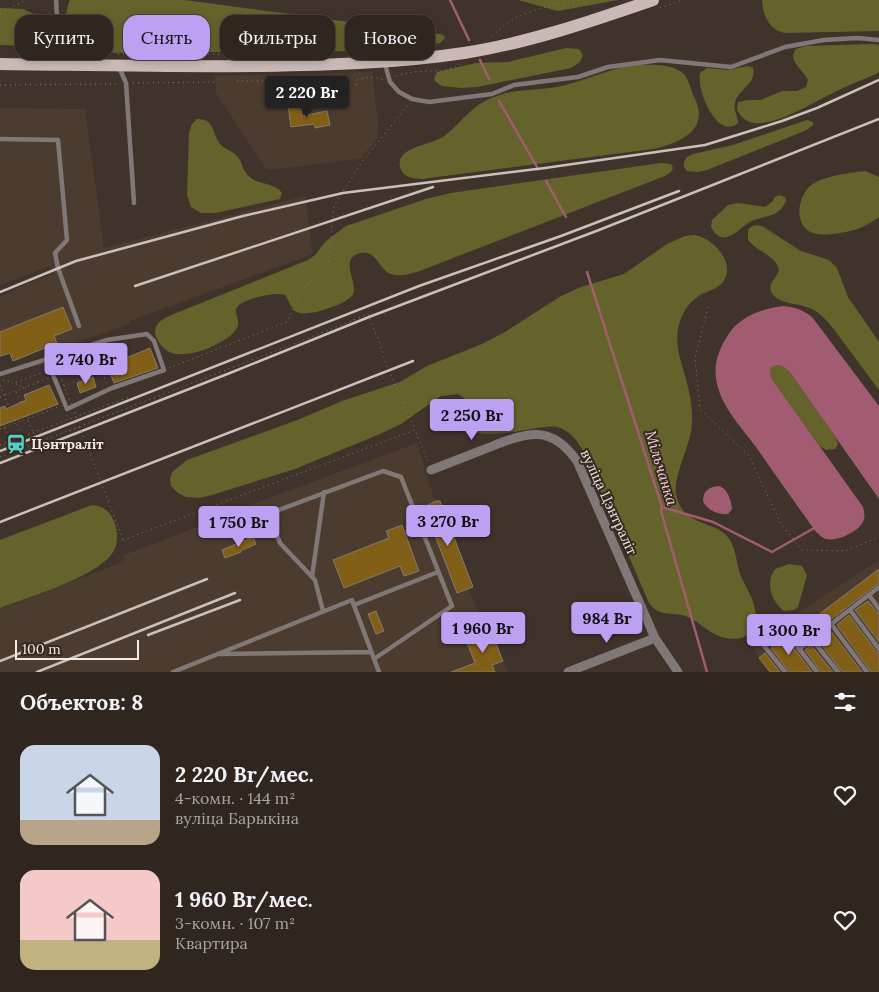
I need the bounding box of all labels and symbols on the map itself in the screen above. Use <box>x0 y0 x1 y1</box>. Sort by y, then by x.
pin: 2 220 Br <box>255 76 359 118</box>
pin: 2 740 Br <box>34 342 138 385</box>
pin: 2 250 Br <box>420 398 524 441</box>
water label: Мільчанка <box>641 428 682 508</box>
station icon: Цэнтраліт <box>5 433 27 455</box>
place label: Цэнтраліт <box>31 435 104 453</box>
street label: вуліца Цэнтраліт <box>577 446 641 558</box>
pin: 3 270 Br <box>396 504 500 547</box>
pin: 1 750 Br <box>187 506 291 548</box>
pin: 984 Br <box>566 602 648 644</box>
pin: 1 960 Br <box>431 612 535 654</box>
pin: 1 300 Br <box>737 614 841 656</box>
scale bar <box>15 637 139 660</box>

